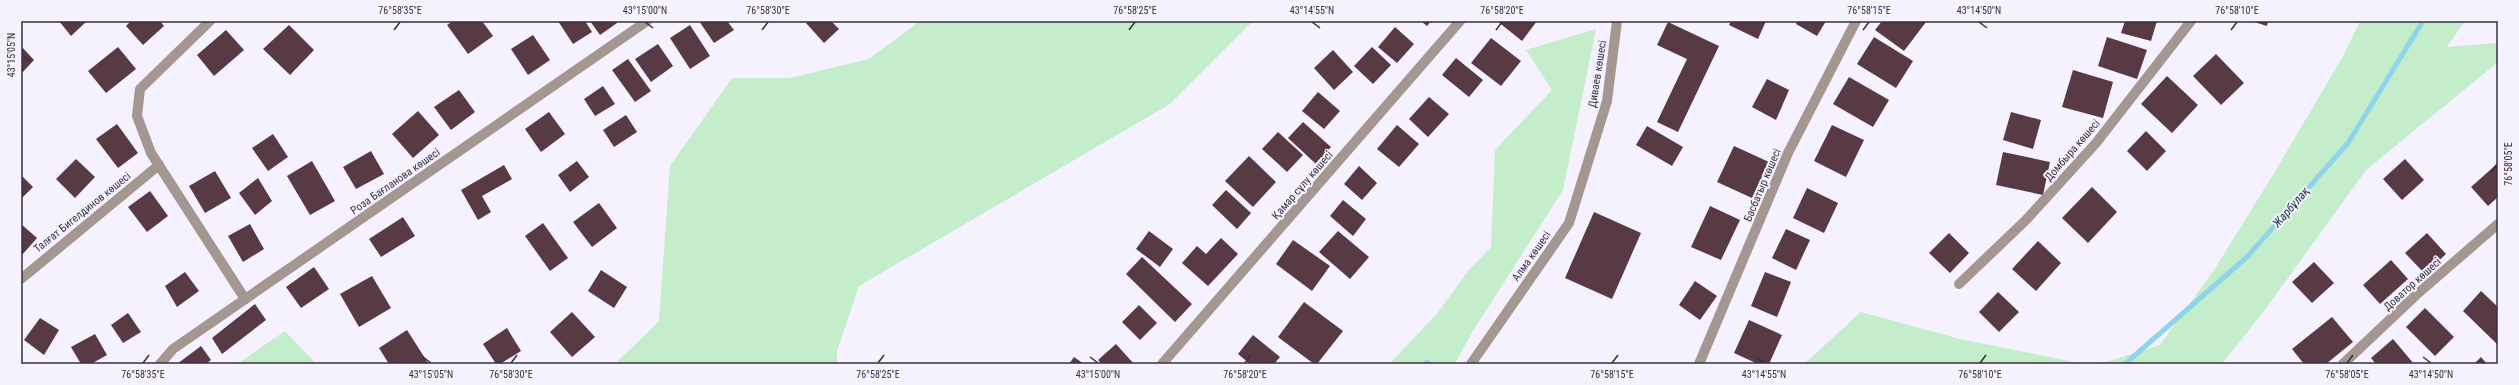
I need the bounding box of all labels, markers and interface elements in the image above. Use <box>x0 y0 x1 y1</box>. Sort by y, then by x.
text: 76°58'35"E <box>378 5 422 16</box>
text: 43°15'00"N <box>623 5 667 16</box>
text: 76°58'30"E <box>746 5 790 16</box>
text: 76°58'25"E <box>1113 5 1157 16</box>
text: 43°14'55"N <box>1290 5 1334 16</box>
text: 76°58'20"E <box>1480 5 1524 16</box>
text: 76°58'15"E <box>1847 5 1891 16</box>
text: 43°14'50"N <box>1957 5 2001 16</box>
text: 76°58'10"E <box>2215 5 2259 16</box>
text: 43°15'05"N <box>6 33 17 77</box>
street label: Диваев көшесі <box>1586 39 1609 109</box>
street label: Домбыра көшесі <box>2042 117 2103 184</box>
text: 76°58'05"E <box>2503 142 2514 186</box>
street label: Роза Бағланова көшесі <box>348 146 443 217</box>
street label: Басбатыр көшесі <box>1741 147 1784 224</box>
street label: Қамар сұлу көшесі <box>1269 149 1336 222</box>
street label: Талғат Бигелдинов көшесі <box>31 169 133 255</box>
water label: Жарбұлақ <box>2269 184 2312 231</box>
street label: Алма көшесі <box>1509 229 1553 284</box>
street label: Доватор көшесі <box>2381 255 2444 313</box>
text: 76°58'35"E <box>121 369 165 380</box>
text: 43°15'05"N <box>409 369 453 380</box>
text: 76°58'30"E <box>489 369 533 380</box>
text: 76°58'25"E <box>856 369 900 380</box>
text: 43°15'00"N <box>1076 369 1120 380</box>
text: 76°58'20"E <box>1223 369 1267 380</box>
text: 76°58'15"E <box>1590 369 1634 380</box>
text: 43°14'55"N <box>1742 369 1786 380</box>
text: 76°58'10"E <box>1958 369 2002 380</box>
text: 76°58'05"E <box>2325 369 2369 380</box>
text: 43°14'50"N <box>2409 369 2453 380</box>

